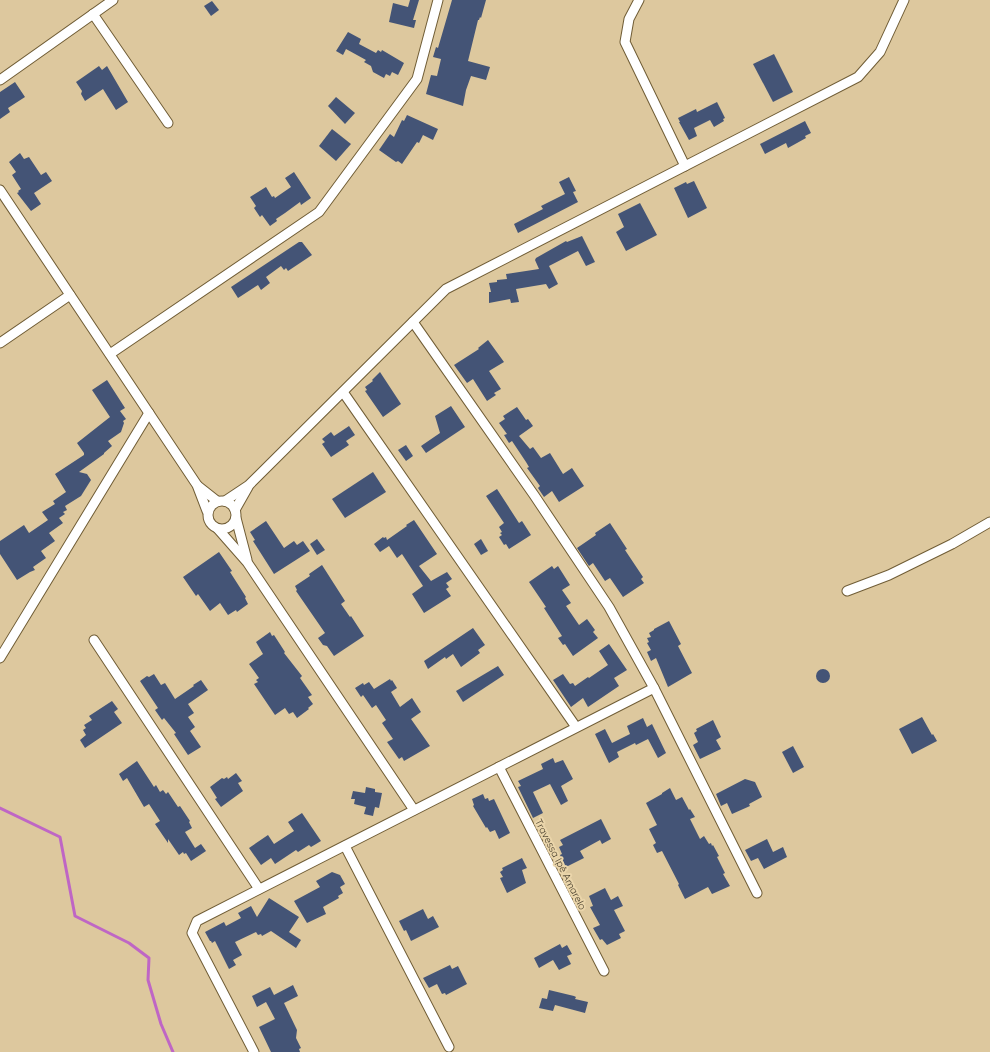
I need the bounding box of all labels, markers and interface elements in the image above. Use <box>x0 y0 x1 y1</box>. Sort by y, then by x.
street label: Travessa Ipê Amarelo <box>532 817 589 912</box>

